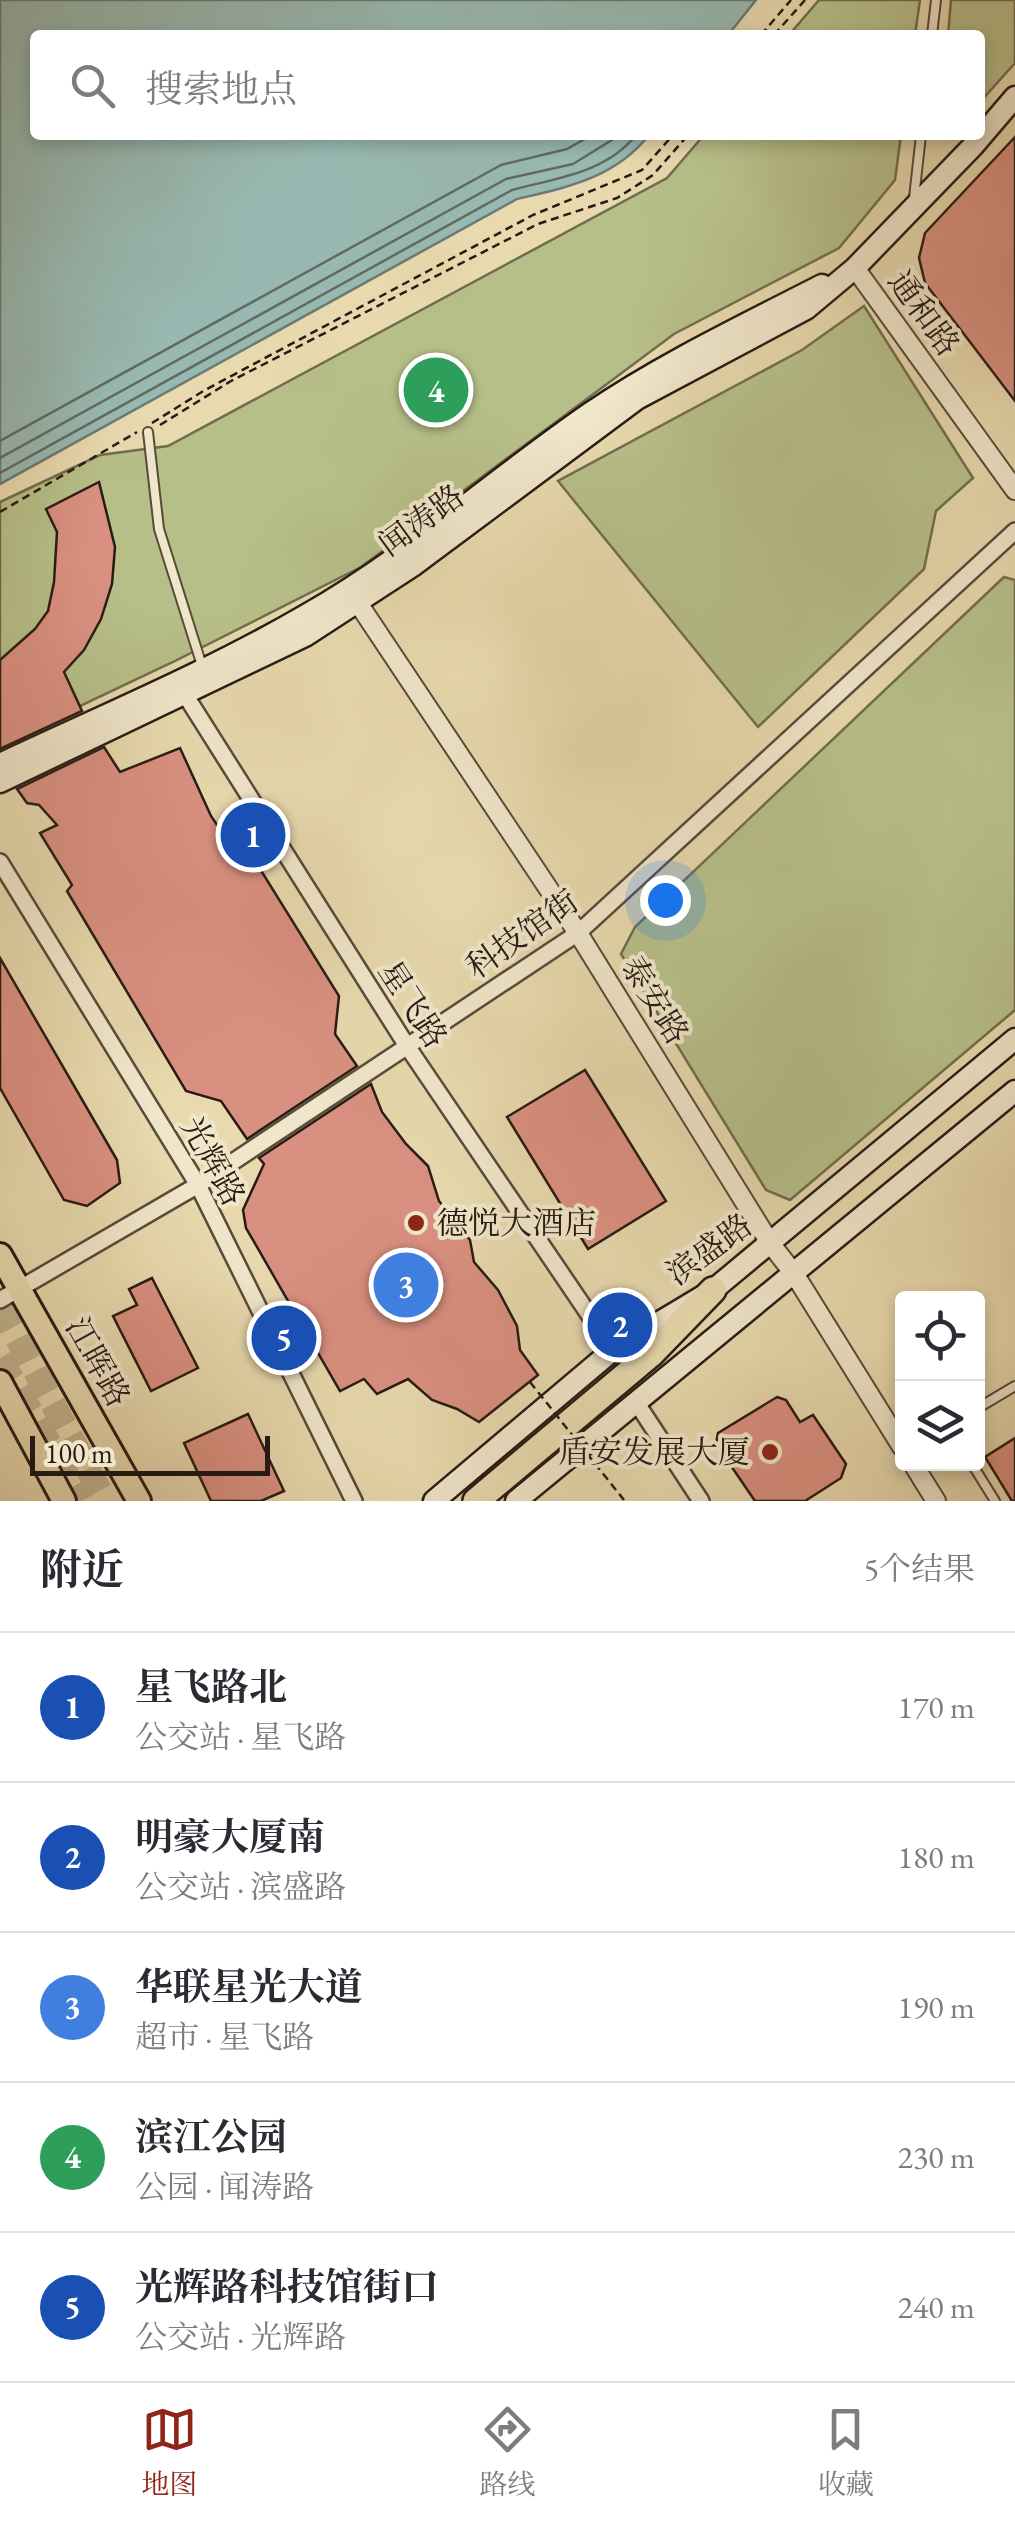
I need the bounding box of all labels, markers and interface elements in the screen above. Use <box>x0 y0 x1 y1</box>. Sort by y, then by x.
search box <box>30 30 985 140</box>
icon: search <box>65 58 120 113</box>
text: 搜索地点 <box>145 64 297 113</box>
street label: 通和路 <box>879 262 969 364</box>
pin: 4 <box>404 352 468 428</box>
street label: 闻涛路 <box>370 475 472 565</box>
pin: 1 <box>220 798 286 872</box>
your location <box>640 875 691 926</box>
street label: 科技馆街 <box>458 880 586 988</box>
street label: 泰安路 <box>612 948 698 1052</box>
street label: 星飞路 <box>369 952 457 1056</box>
street label: 光辉路 <box>171 1109 255 1213</box>
place label: 德悦大酒店 <box>436 1202 596 1244</box>
street label: 滨盛路 <box>658 1204 760 1294</box>
marker: 德悦大酒店 <box>405 1212 427 1234</box>
pin: 3 <box>374 1248 438 1322</box>
pin: 2 <box>588 1288 652 1362</box>
map controls <box>895 1291 985 1471</box>
button: locate <box>895 1291 985 1381</box>
pin: 5 <box>252 1300 316 1376</box>
street label: 江晖路 <box>56 1310 140 1414</box>
button: layers <box>895 1381 985 1471</box>
scale bar <box>30 1431 270 1476</box>
place label: 盾安发展大厦 <box>558 1431 750 1473</box>
text: 100 m <box>45 1435 113 1471</box>
marker: 盾安发展大厦 <box>759 1441 781 1463</box>
text: 附近 <box>40 1542 124 1597</box>
text: 5个结果 <box>864 1548 975 1590</box>
text: 星飞路北 <box>135 1662 287 1711</box>
text: 1 <box>64 1686 81 1728</box>
text: 170 m <box>898 1686 975 1728</box>
text: 公交站 · 星飞路 <box>135 1716 346 1758</box>
text: 明豪大厦南 <box>135 1812 325 1861</box>
text: 2 <box>64 1836 81 1878</box>
text: 180 m <box>898 1836 975 1878</box>
text: 公交站 · 滨盛路 <box>135 1866 346 1908</box>
text: 华联星光大道 <box>135 1962 363 2011</box>
text: 3 <box>64 1986 81 2028</box>
text: 190 m <box>898 1986 975 2028</box>
text: 超市 · 星飞路 <box>135 2016 314 2058</box>
text: 滨江公园 <box>135 2112 287 2161</box>
text: 4 <box>64 2136 81 2178</box>
text: 230 m <box>898 2136 975 2178</box>
text: 公园 · 闻涛路 <box>135 2166 314 2208</box>
text: 光辉路科技馆街口 <box>135 2262 439 2311</box>
text: 5 <box>64 2286 81 2328</box>
text: 240 m <box>898 2286 975 2328</box>
text: 公交站 · 光辉路 <box>135 2316 346 2358</box>
tab: 地图 <box>141 2402 197 2502</box>
tab: 路线 <box>479 2402 536 2502</box>
tab: 收藏 <box>818 2402 874 2502</box>

